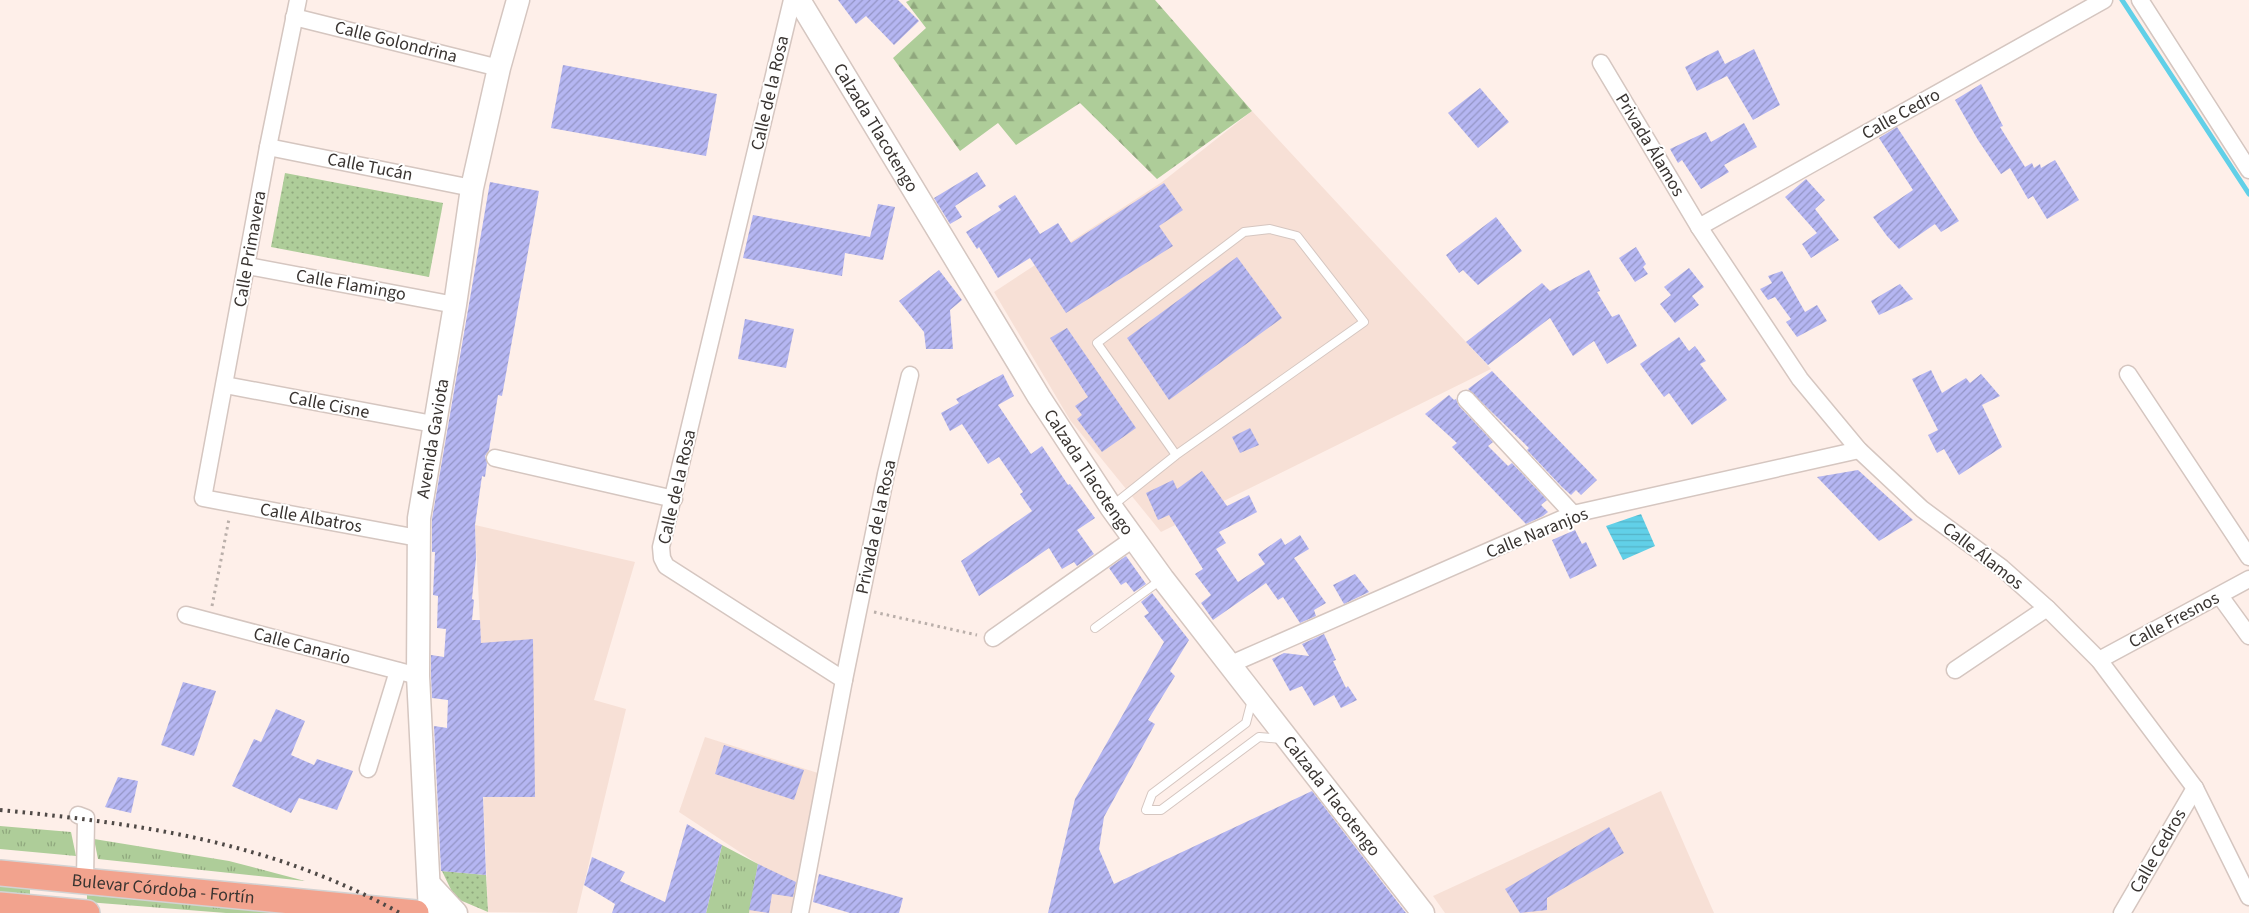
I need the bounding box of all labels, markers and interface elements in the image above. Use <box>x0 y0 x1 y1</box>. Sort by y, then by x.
street label: Calle Golondrina <box>332 15 460 69</box>
street label: Calle de la Rosa <box>745 33 795 153</box>
street label: Calzada Tlacotengo <box>827 58 925 197</box>
street label: Calle Cedro <box>1857 82 1945 146</box>
street label: Privada Álamos <box>1609 89 1691 201</box>
street label: Calle Tucán <box>325 146 415 188</box>
street label: Calle Primavera <box>227 189 273 309</box>
street label: Calle Flamingo <box>294 263 408 307</box>
street label: Avenida Gaviota <box>410 377 455 500</box>
street label: Calle Cisne <box>286 385 372 425</box>
street label: Calzada Tlacotengo <box>1038 404 1140 540</box>
street label: Calle de la Rosa <box>652 427 702 547</box>
street label: Privada de la Rosa <box>850 457 902 597</box>
street label: Calle Albatros <box>258 497 364 539</box>
street label: Calle Naranjos <box>1482 501 1592 565</box>
street label: Calle Álamos <box>1937 516 2029 596</box>
street label: Calle Fresnos <box>2124 586 2224 654</box>
street label: Calle Canario <box>251 621 353 671</box>
street label: Calzada Tlacotengo <box>1277 730 1387 861</box>
street label: Calle Cedros <box>2124 804 2192 898</box>
street label: Bulevar Córdoba - Fortín <box>71 867 256 910</box>

